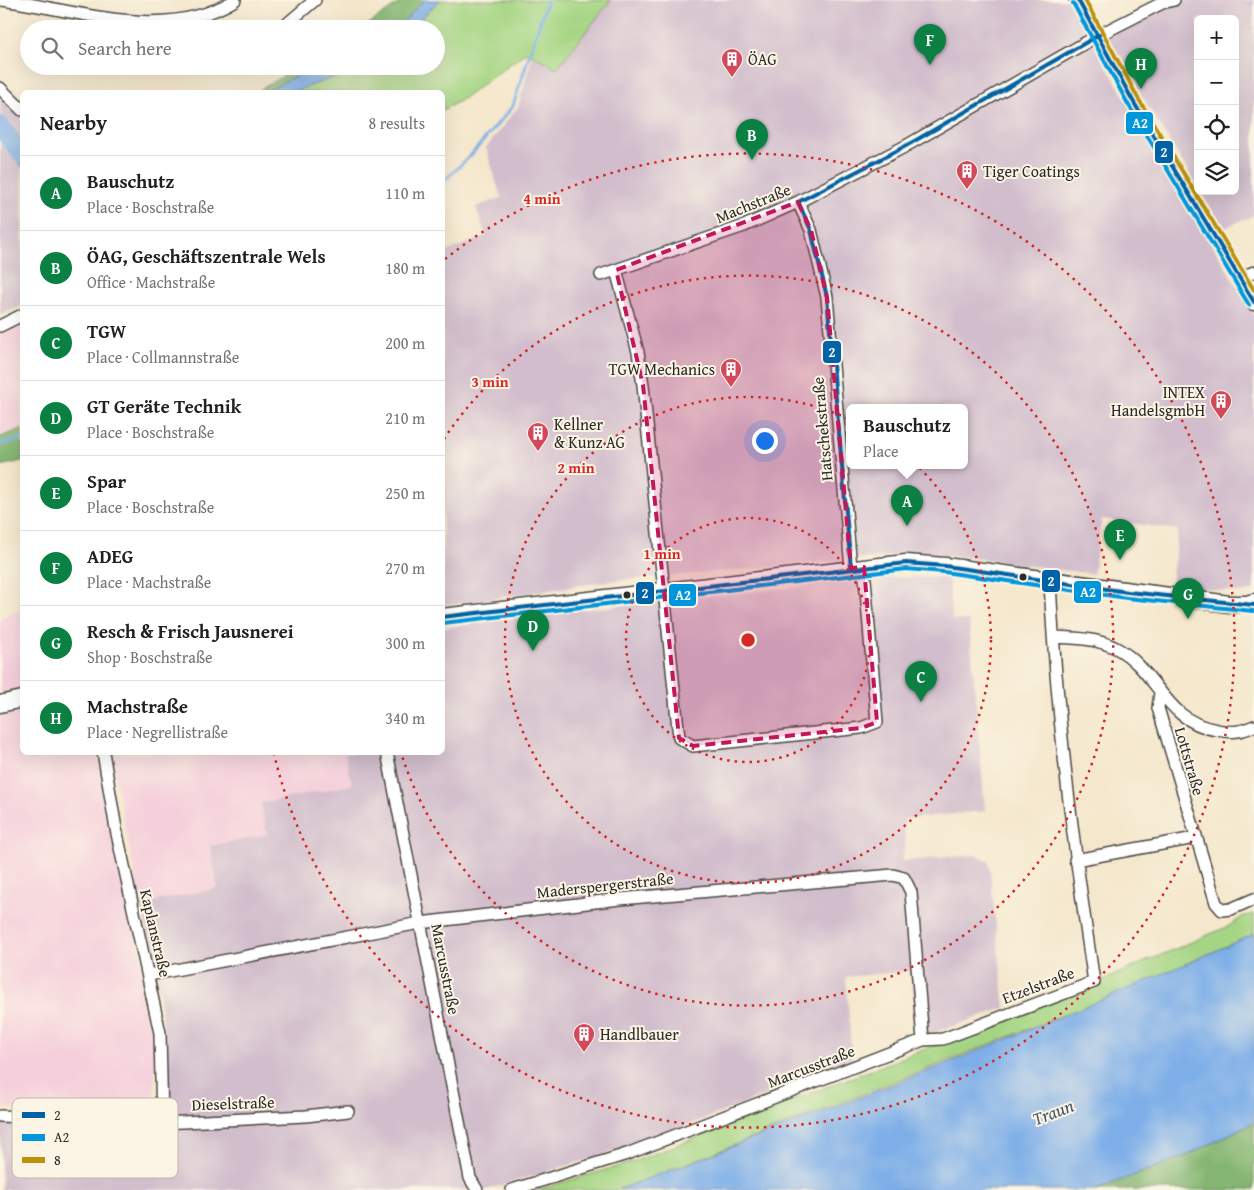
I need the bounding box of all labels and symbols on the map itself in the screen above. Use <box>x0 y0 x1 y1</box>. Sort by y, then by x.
pin: F <box>914 24 946 65</box>
building icon: ÖAG <box>720 47 744 78</box>
place label: ÖAG <box>748 47 777 71</box>
pin: H <box>1125 48 1157 89</box>
line badge: A2 <box>1125 111 1154 135</box>
text: A2 <box>1132 113 1148 133</box>
pin: B <box>736 119 768 160</box>
line badge: 2 <box>1154 140 1174 164</box>
text: 2 <box>1160 142 1168 162</box>
building icon: Tiger Coatings <box>955 159 979 190</box>
place label: Tiger Coatings <box>983 159 1080 183</box>
street label: Machstraße <box>712 177 794 229</box>
text: 4 min <box>523 188 561 209</box>
line badge: 2 <box>822 340 842 364</box>
text: 2 <box>828 342 836 362</box>
place label: TGW Mechanics <box>609 357 715 381</box>
building icon: TGW Mechanics <box>719 357 743 388</box>
text: 3 min <box>471 371 509 392</box>
street label: Hatschekstraße <box>805 376 839 482</box>
place label: INTEX HandelsgmbH <box>1111 380 1205 422</box>
building icon: INTEX HandelsgmbH <box>1209 389 1233 420</box>
place label: Kellner & Kunz AG <box>554 412 625 454</box>
building icon: Kellner & Kunz AG <box>526 421 550 452</box>
your location <box>752 428 778 454</box>
text: 2 min <box>557 457 595 478</box>
pin: A <box>891 485 923 526</box>
pin: E <box>1104 519 1136 560</box>
text: 1 min <box>643 543 681 564</box>
line badge: 2 <box>1041 569 1061 593</box>
text: 2 <box>1047 571 1055 591</box>
unlabelled marker <box>1018 572 1028 582</box>
pin: G <box>1172 578 1204 619</box>
line badge: A2 <box>1073 580 1102 604</box>
line badge: 2 <box>635 581 655 605</box>
text: A2 <box>1080 582 1096 602</box>
text: 2 <box>641 583 649 603</box>
line badge: A2 <box>668 583 697 607</box>
text: A2 <box>675 585 691 605</box>
unlabelled marker <box>622 590 632 600</box>
pin: D <box>517 610 549 651</box>
centre of rings <box>739 631 757 649</box>
pin: C <box>905 661 937 702</box>
street label: Lottstraße <box>1169 724 1211 798</box>
street label: Maderspergerstraße <box>535 866 675 904</box>
street label: Kaplanstraße <box>134 887 178 979</box>
street label: Marcusstraße <box>425 922 467 1016</box>
street label: Etzelstraße <box>998 960 1078 1010</box>
building icon: Handlbauer <box>572 1022 596 1053</box>
place label: Handlbauer <box>600 1022 679 1046</box>
street label: Marcusstraße <box>764 1038 858 1094</box>
street label: Dieselstraße <box>191 1090 275 1116</box>
water label: Traun <box>1028 1092 1078 1132</box>
legend <box>12 1098 178 1178</box>
text: 2 <box>54 1105 61 1125</box>
text: A2 <box>54 1127 69 1147</box>
text: 8 <box>54 1150 61 1170</box>

